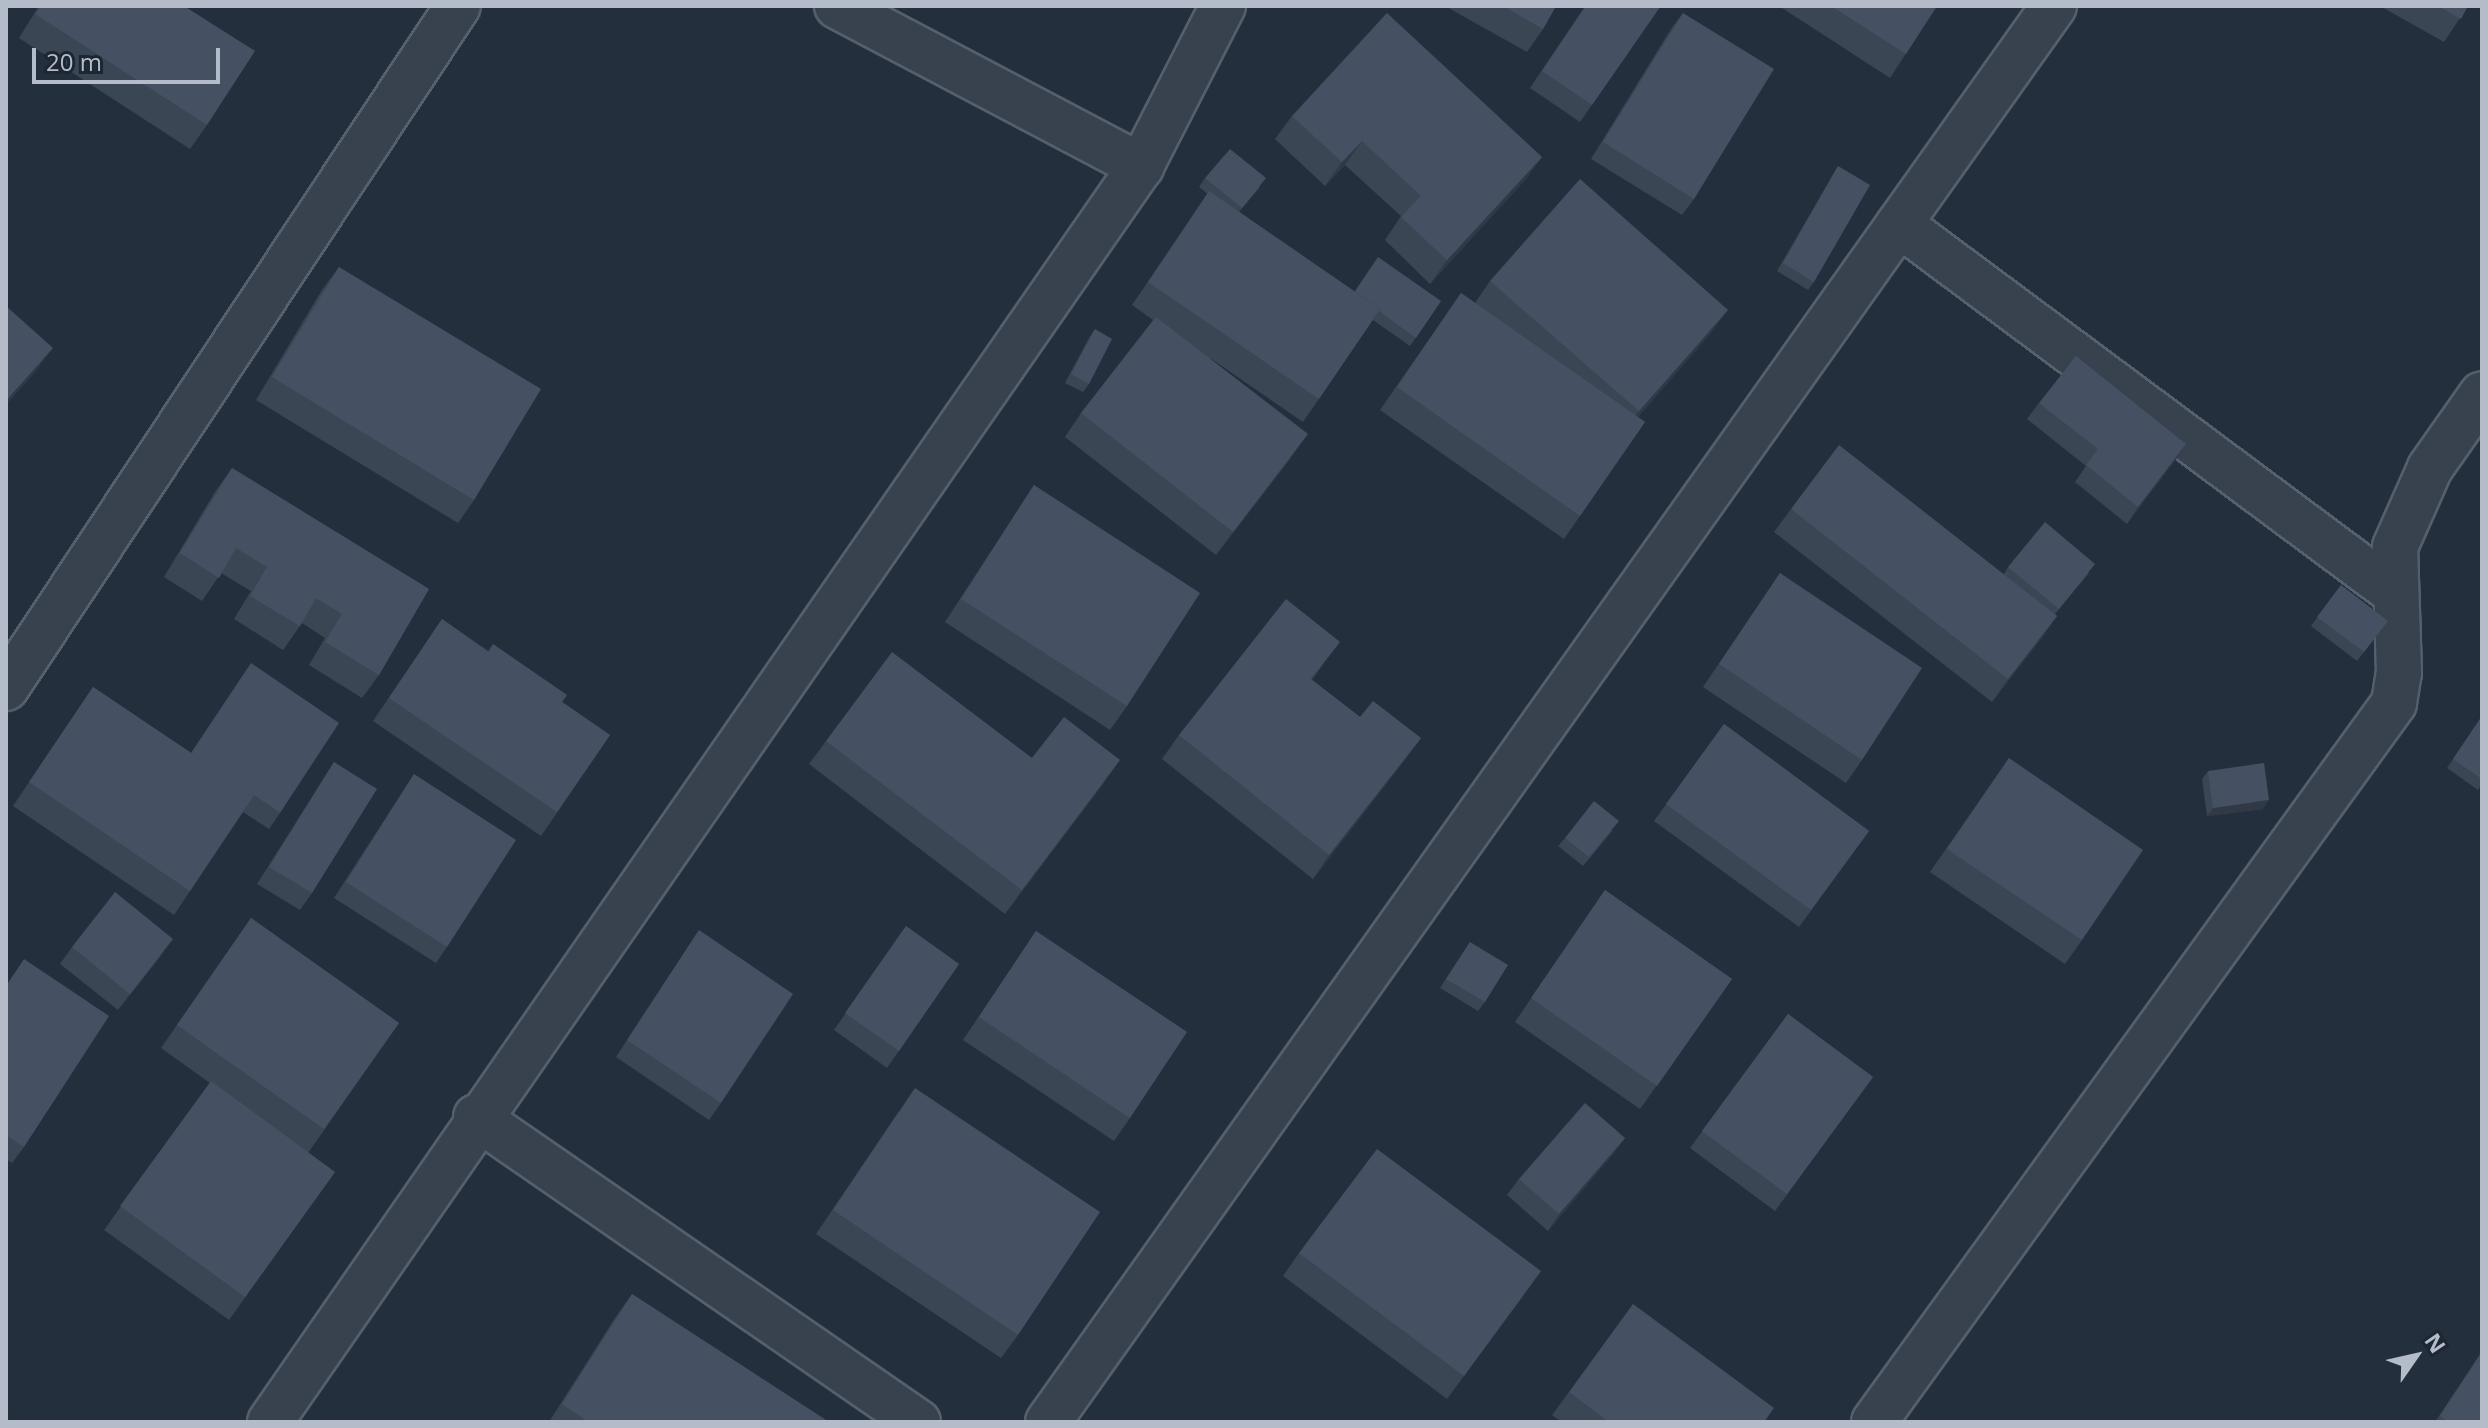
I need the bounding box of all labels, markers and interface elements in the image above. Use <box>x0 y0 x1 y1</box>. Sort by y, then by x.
scale bar <box>36 32 224 82</box>
text: 20 m <box>46 45 102 78</box>
north arrow <box>2376 1316 2456 1396</box>
text: N <box>2418 1327 2453 1358</box>

